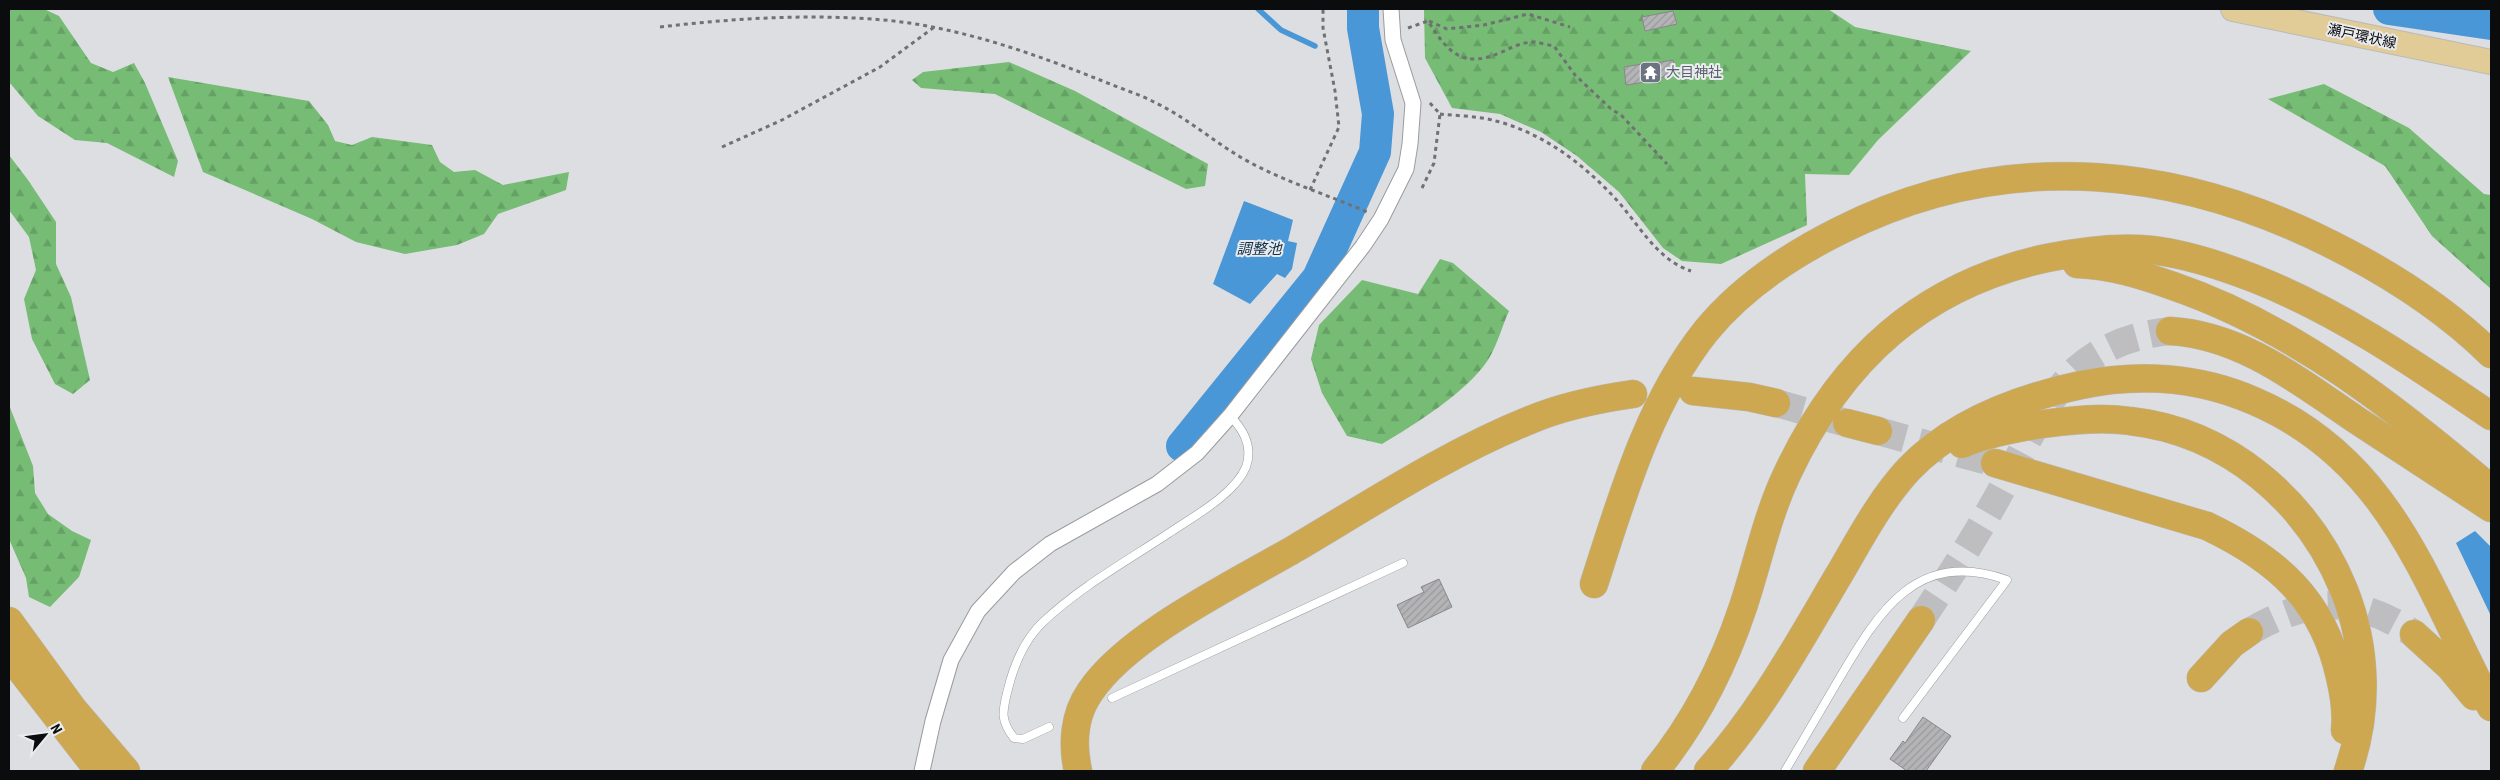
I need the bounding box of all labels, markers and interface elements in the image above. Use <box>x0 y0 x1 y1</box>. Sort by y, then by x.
street label: 瀬戸環状線 <box>2326 21 2398 51</box>
temple icon: 大目神社 <box>1638 60 1662 84</box>
place label: 大目神社 <box>1666 64 1722 80</box>
water label: 調整池 <box>1236 240 1283 258</box>
north arrow <box>20 710 70 760</box>
text: N <box>47 721 65 736</box>

